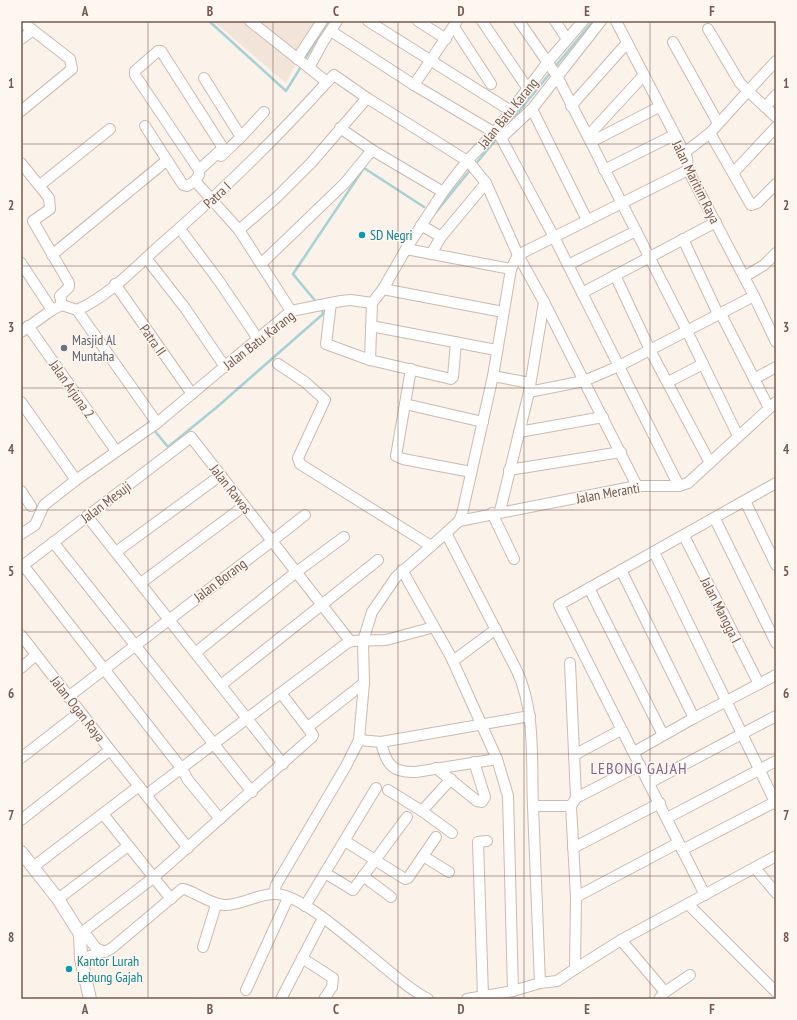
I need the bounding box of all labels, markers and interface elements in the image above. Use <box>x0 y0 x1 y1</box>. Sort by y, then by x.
text: A <box>81 3 89 20</box>
text: B <box>207 3 213 20</box>
text: C <box>333 3 339 20</box>
text: D <box>458 3 465 20</box>
text: E <box>584 3 590 20</box>
text: F <box>709 3 715 20</box>
street label: Jalan Batu Karang <box>473 74 542 153</box>
text: 1 <box>8 75 14 92</box>
text: 1 <box>783 75 789 92</box>
street label: Jalan Maritim Raya <box>668 136 724 227</box>
street label: Patra I <box>200 178 234 212</box>
text: 2 <box>8 197 14 214</box>
text: 2 <box>783 197 789 214</box>
place label: SD Negri <box>370 226 412 244</box>
marker: SD Negri <box>357 230 367 240</box>
street label: Jalan Batu Karang <box>219 306 298 374</box>
text: 3 <box>8 319 14 336</box>
text: 3 <box>783 319 789 336</box>
street label: Patra II <box>136 321 170 359</box>
place label: Masjid Al Muntaha <box>72 331 117 365</box>
marker: Masjid Al Muntaha <box>59 343 69 353</box>
street label: Jalan Arjuna 2 <box>45 356 99 422</box>
text: 4 <box>8 441 15 458</box>
text: 4 <box>783 441 790 458</box>
street label: Jalan Rawas <box>205 460 256 518</box>
street label: Jalan Mesuji <box>76 477 135 527</box>
street label: Jalan Meranti <box>574 479 641 508</box>
street label: Jalan Borang <box>189 554 250 606</box>
text: 5 <box>8 563 14 580</box>
text: 5 <box>783 563 789 580</box>
street label: Jalan Mangga I <box>696 573 745 646</box>
street label: Jalan Ogan Raya <box>46 672 109 746</box>
text: 6 <box>8 685 14 702</box>
text: 6 <box>783 685 789 702</box>
district label: LEBONG GAJAH <box>590 758 688 778</box>
text: 7 <box>8 807 14 824</box>
text: 7 <box>783 807 789 824</box>
text: 8 <box>8 929 14 946</box>
text: 8 <box>783 929 789 946</box>
place label: Kantor Lurah Lebung Gajah <box>77 952 143 986</box>
marker: Kantor Lurah Lebung Gajah <box>64 964 74 974</box>
text: A <box>81 1001 89 1018</box>
text: B <box>207 1001 213 1018</box>
text: C <box>333 1001 339 1018</box>
text: D <box>458 1001 465 1018</box>
text: E <box>584 1001 590 1018</box>
text: F <box>709 1001 715 1018</box>

